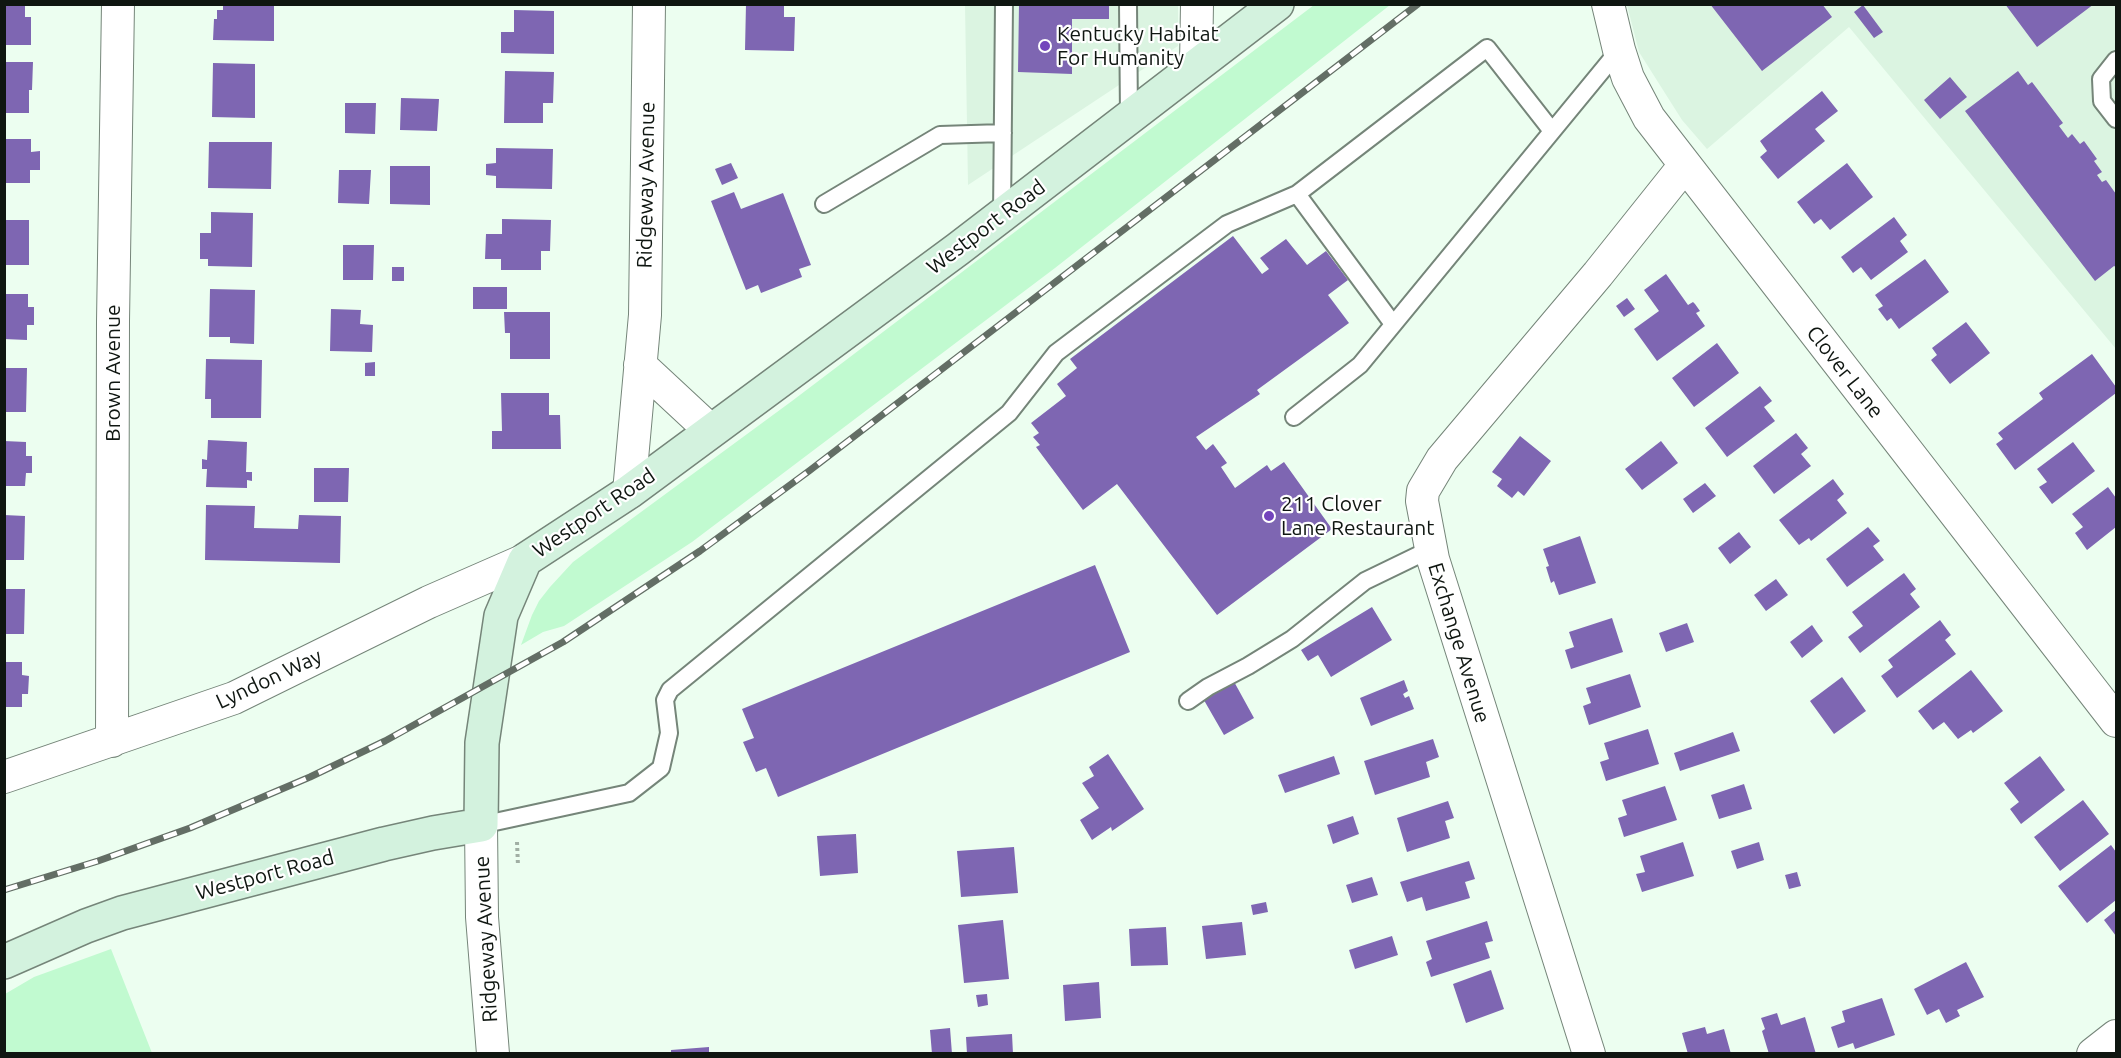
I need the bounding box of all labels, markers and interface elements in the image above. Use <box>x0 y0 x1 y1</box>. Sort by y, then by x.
place label: Kentucky Habitat For Humanity <box>1057 21 1219 71</box>
marker: Kentucky Habitat For Humanity <box>1038 39 1052 53</box>
street label: Ridgeway Avenue <box>632 101 660 269</box>
street label: Westport Road <box>922 174 1050 280</box>
street label: Brown Avenue <box>100 304 126 442</box>
street label: Clover Lane <box>1801 321 1889 423</box>
street label: Westport Road <box>528 463 660 563</box>
place label: 211 Clover Lane Restaurant <box>1281 491 1435 541</box>
marker: 211 Clover Lane Restaurant <box>1262 509 1276 523</box>
street label: Exchange Avenue <box>1423 560 1495 726</box>
street label: Lyndon Way <box>212 644 326 714</box>
street label: Westport Road <box>193 844 337 906</box>
street label: Ridgeway Avenue <box>469 855 503 1023</box>

